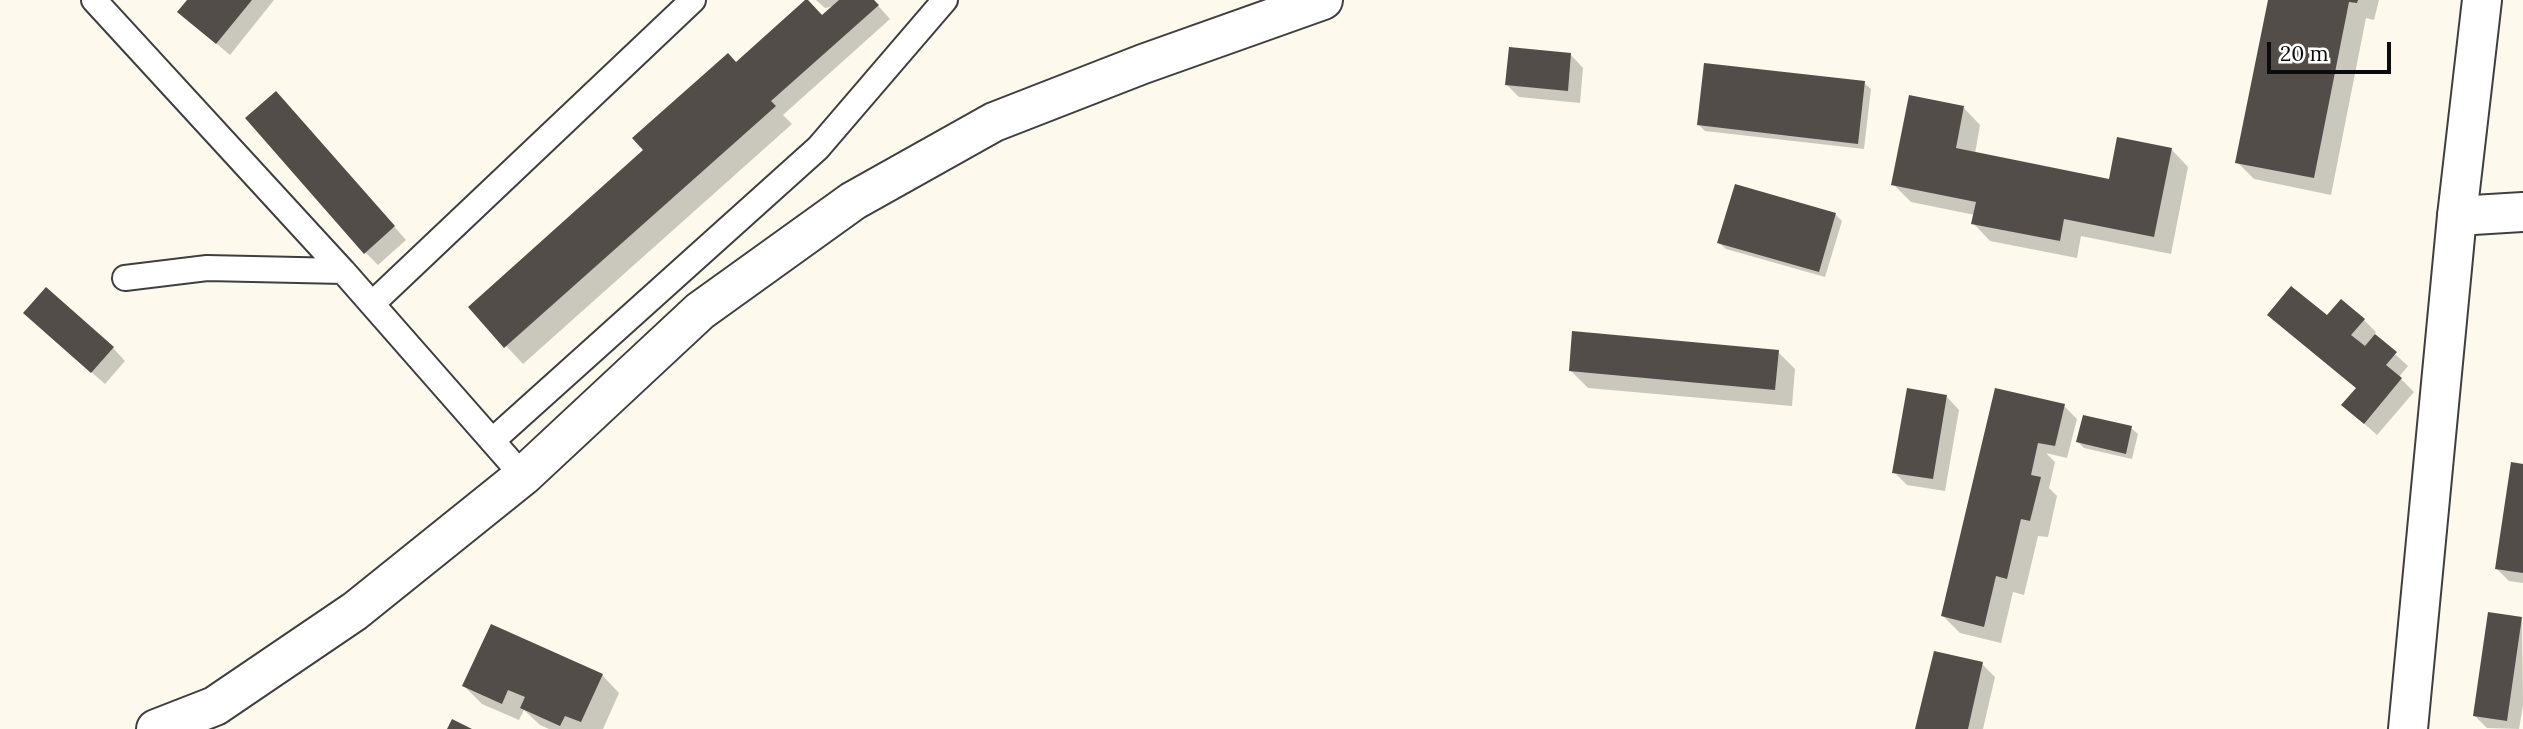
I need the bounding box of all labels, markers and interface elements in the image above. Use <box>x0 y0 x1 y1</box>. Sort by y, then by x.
scale bar <box>2271 28 2395 72</box>
text: 20 m <box>2280 40 2329 67</box>

